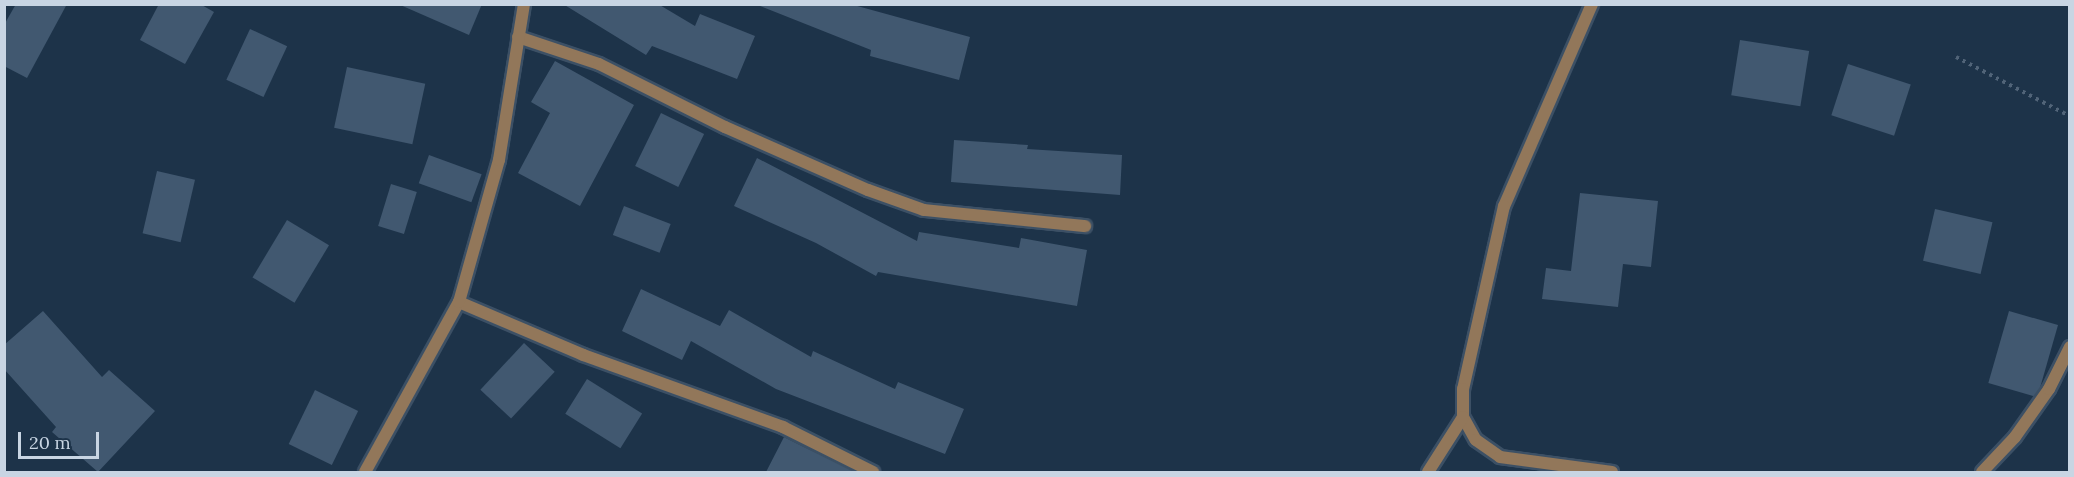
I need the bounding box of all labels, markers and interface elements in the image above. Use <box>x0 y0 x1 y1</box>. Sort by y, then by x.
scale bar <box>21 420 102 458</box>
text: 20 m <box>29 431 71 454</box>

